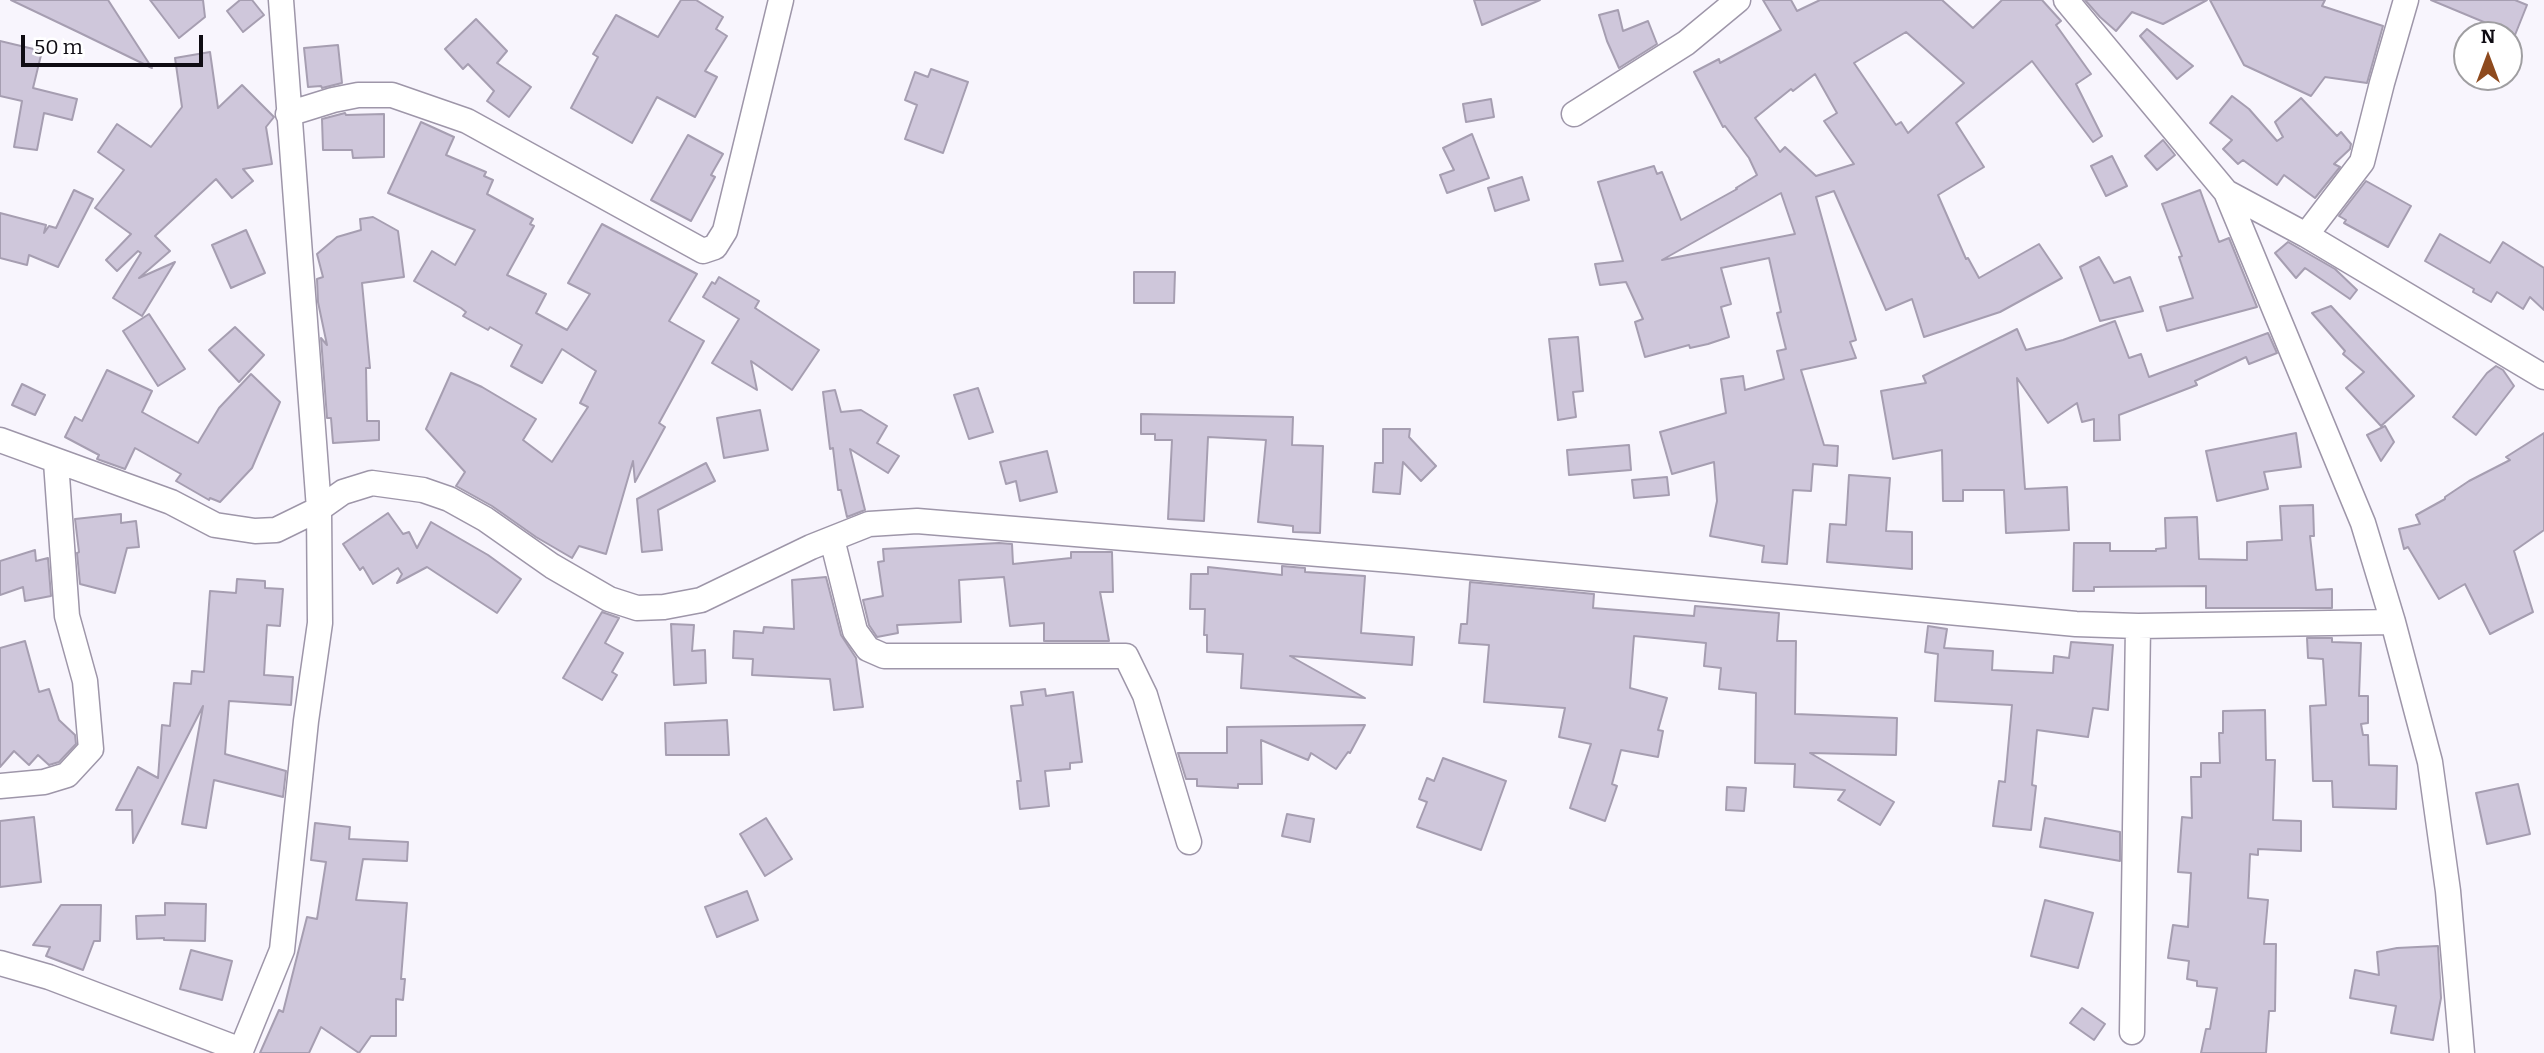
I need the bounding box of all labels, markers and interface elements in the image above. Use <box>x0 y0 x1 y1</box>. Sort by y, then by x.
scale bar <box>24 21 206 65</box>
north arrow <box>2453 21 2523 91</box>
text: N <box>2481 25 2495 48</box>
text: 50 m <box>34 34 83 60</box>

